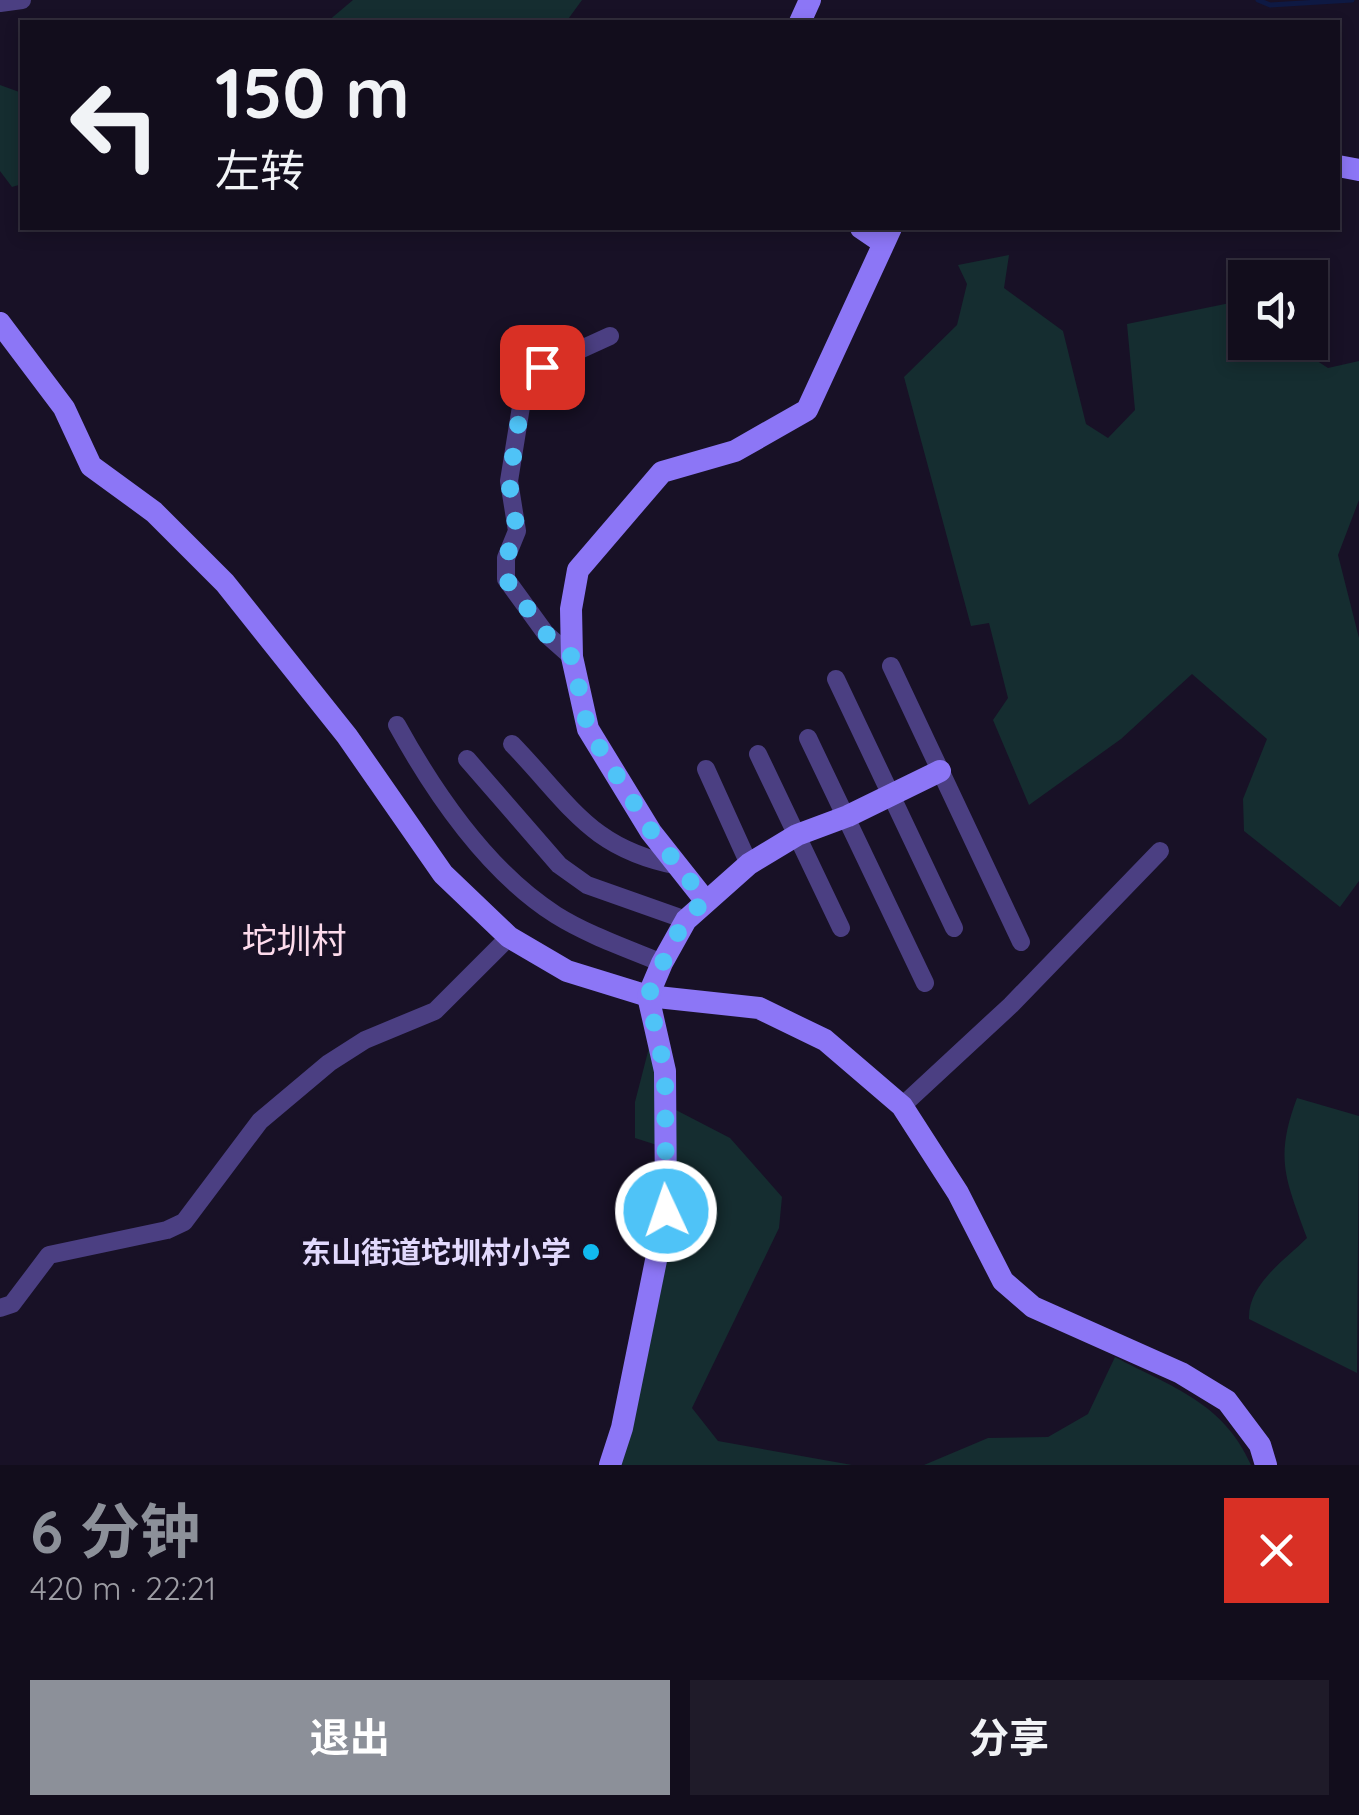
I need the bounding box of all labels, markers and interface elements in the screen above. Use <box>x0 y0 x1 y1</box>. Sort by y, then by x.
text: 150 m <box>215 48 410 136</box>
icon: left <box>50 60 180 190</box>
text: 左转 <box>215 142 305 198</box>
map controls <box>1228 260 1328 360</box>
button: sound <box>1228 260 1328 360</box>
pin <box>500 325 585 410</box>
icon: arrive <box>515 340 570 395</box>
district label: 坨圳村 <box>241 918 347 962</box>
position arrow <box>614 1159 718 1263</box>
place label: 东山街道坨圳村小学 <box>301 1233 571 1271</box>
marker: 东山街道坨圳村小学 <box>580 1241 602 1263</box>
text: 6 分钟 <box>30 1493 200 1568</box>
button: close <box>1224 1498 1329 1603</box>
text: 420 m · 22:21 <box>30 1568 216 1608</box>
button: 退出 <box>30 1680 670 1795</box>
button: 分享 <box>690 1680 1329 1795</box>

